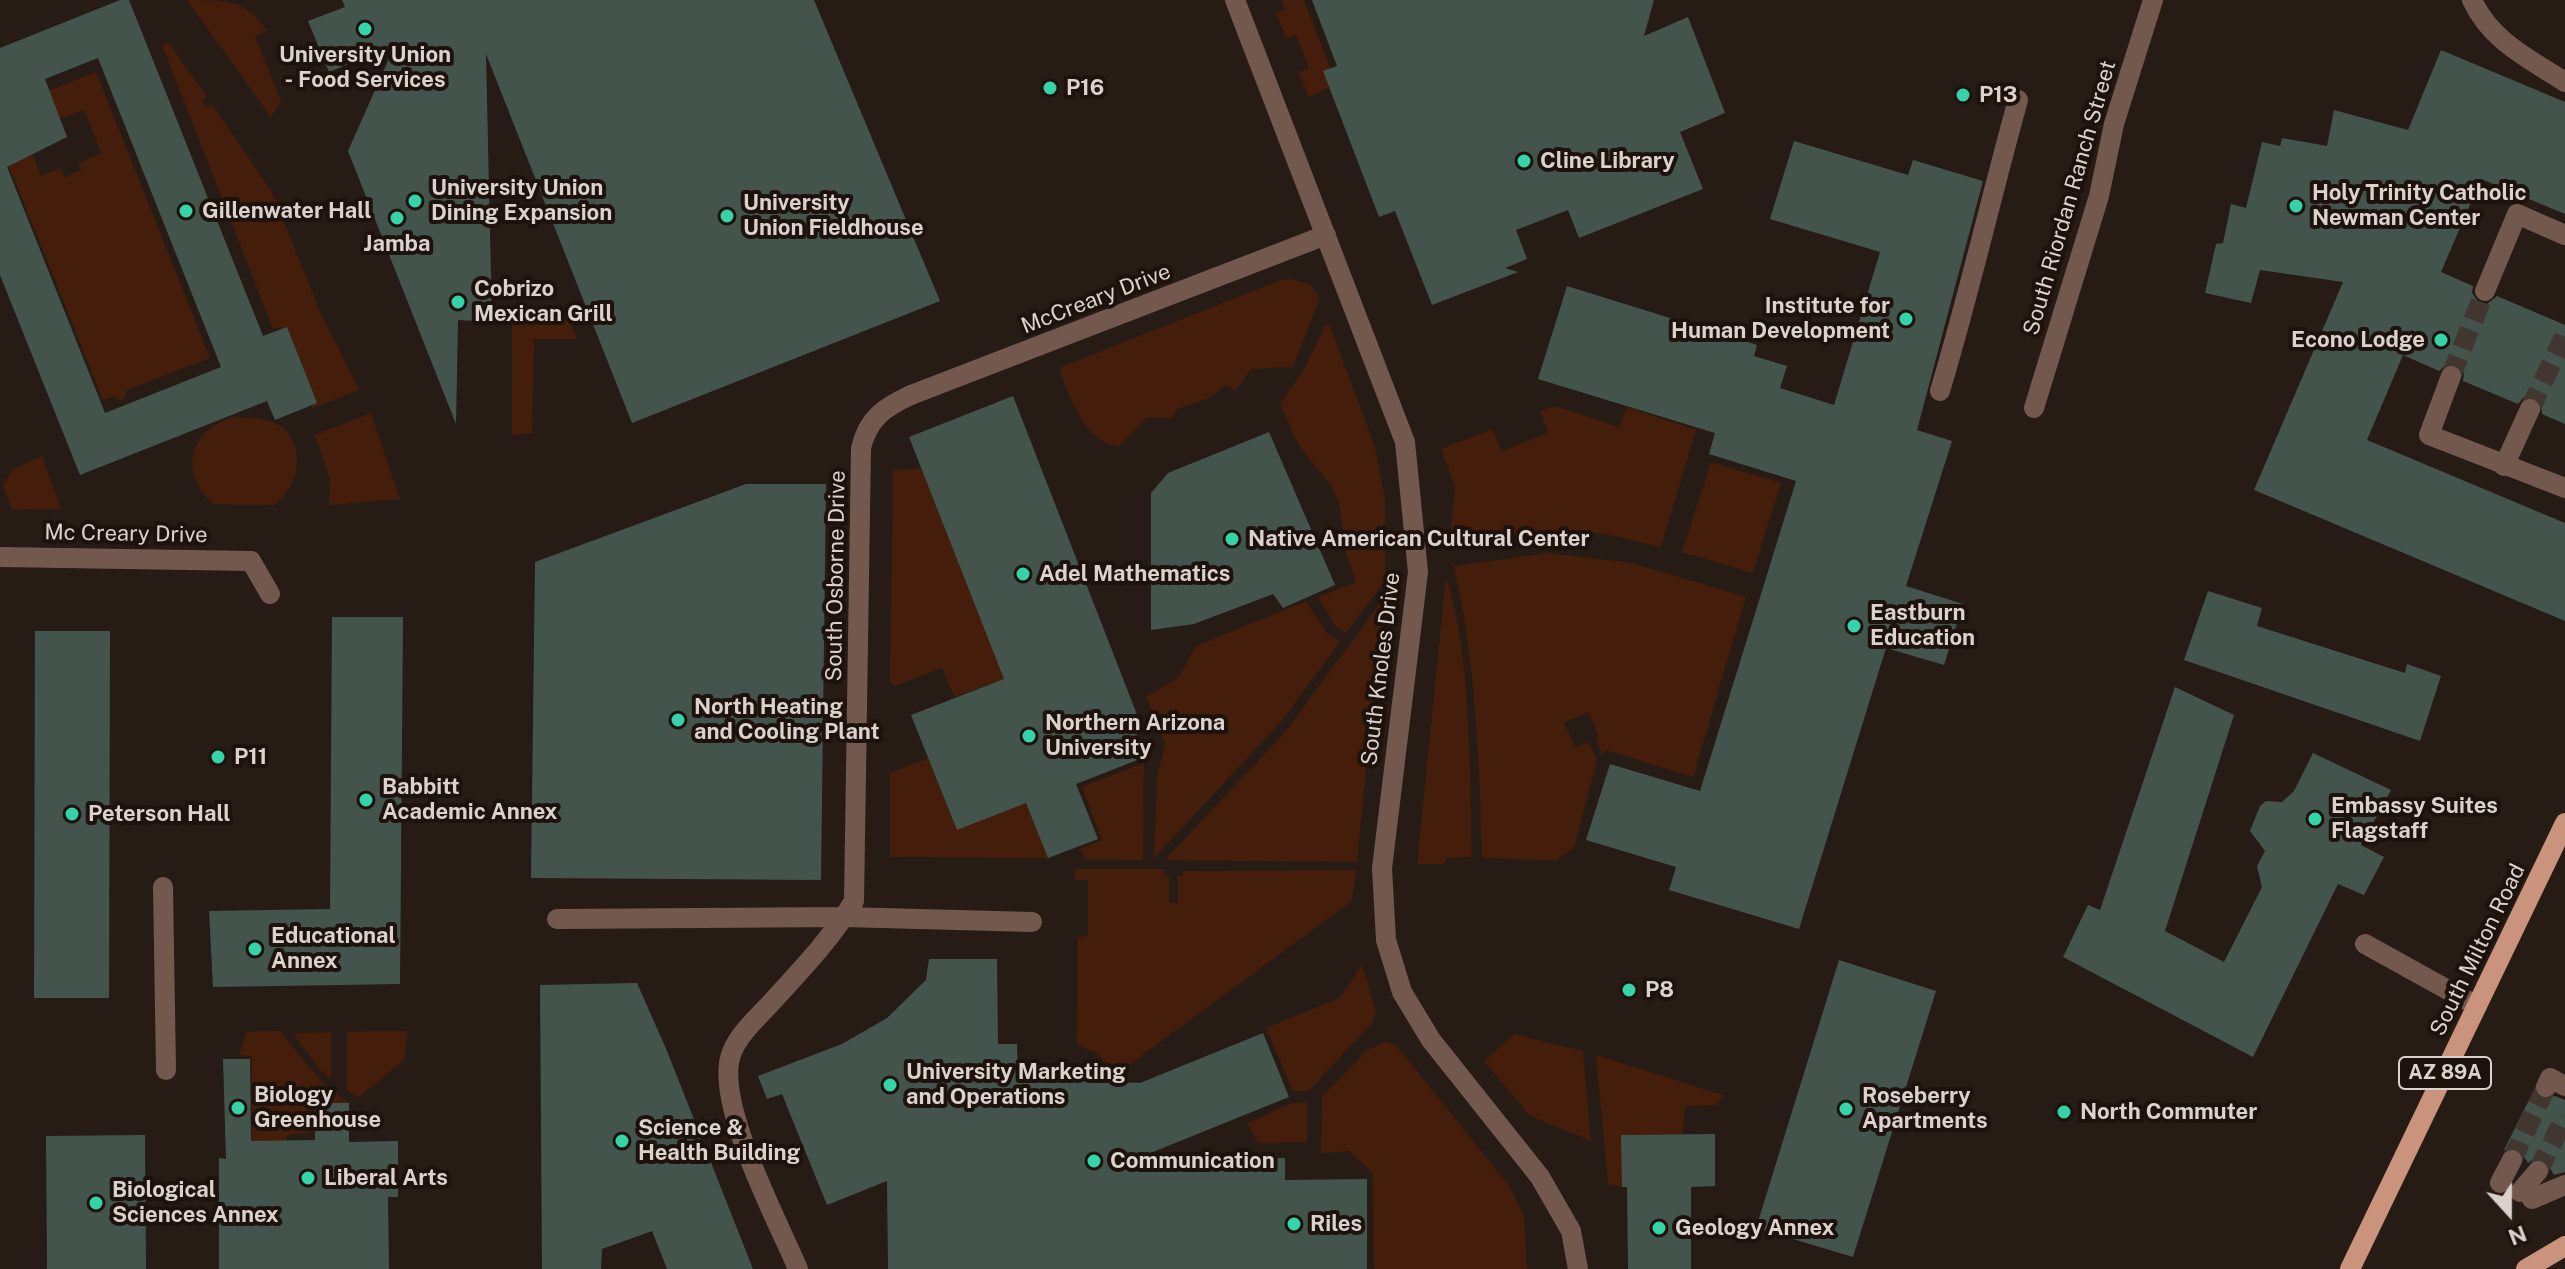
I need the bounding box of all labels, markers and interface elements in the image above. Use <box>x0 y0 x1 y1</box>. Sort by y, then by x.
marker: University Union - Food Services <box>356 20 374 38</box>
place label: University Union - Food Services <box>279 42 451 94</box>
street label: South Riordan Ranch Street <box>2018 58 2122 338</box>
place label: P16 <box>1066 75 1104 101</box>
marker: P16 <box>1041 79 1059 97</box>
place label: P13 <box>1979 82 2017 108</box>
marker: P13 <box>1954 86 1972 104</box>
place label: Cline Library <box>1540 148 1675 174</box>
marker: Cline Library <box>1515 152 1533 170</box>
place label: University Union Dining Expansion <box>431 175 612 226</box>
place label: Holy Trinity Catholic Newman Center <box>2312 180 2526 232</box>
place label: University Union Fieldhouse <box>743 190 924 242</box>
marker: University Union Dining Expansion <box>406 192 424 210</box>
marker: Holy Trinity Catholic Newman Center <box>2287 197 2305 215</box>
place label: Gillenwater Hall <box>202 198 371 224</box>
marker: Gillenwater Hall <box>177 202 195 220</box>
marker: University Union Fieldhouse <box>718 207 736 225</box>
marker: Jamba <box>388 209 406 227</box>
place label: Jamba <box>364 231 430 257</box>
street label: McCreary Drive <box>1018 258 1174 340</box>
place label: Cobrizo Mexican Grill <box>474 276 613 328</box>
marker: Cobrizo Mexican Grill <box>449 293 467 311</box>
place label: Institute for Human Development <box>1671 293 1890 344</box>
marker: Institute for Human Development <box>1897 310 1915 328</box>
place label: Econo Lodge <box>2291 327 2425 353</box>
marker: Econo Lodge <box>2432 331 2450 349</box>
street label: South Osborne Drive <box>821 470 851 682</box>
street label: Mc Creary Drive <box>44 519 208 549</box>
place label: Native American Cultural Center <box>1248 526 1590 552</box>
marker: Native American Cultural Center <box>1223 530 1241 548</box>
place label: Adel Mathematics <box>1039 561 1230 587</box>
marker: Adel Mathematics <box>1014 565 1032 583</box>
street label: South Knoles Drive <box>1356 571 1406 767</box>
place label: Eastburn Education <box>1870 600 1975 652</box>
marker: Eastburn Education <box>1845 617 1863 635</box>
place label: North Heating and Cooling Plant <box>694 694 880 746</box>
place label: Northern Arizona University <box>1045 710 1225 762</box>
marker: North Heating and Cooling Plant <box>669 711 687 729</box>
marker: Northern Arizona University <box>1020 727 1038 745</box>
place label: P11 <box>234 744 267 770</box>
marker: P11 <box>209 748 227 766</box>
place label: Babbitt Academic Annex <box>382 774 557 826</box>
marker: Babbitt Academic Annex <box>357 791 375 809</box>
place label: Embassy Suites Flagstaff <box>2331 793 2498 844</box>
place label: Peterson Hall <box>88 801 231 827</box>
marker: Peterson Hall <box>63 805 81 823</box>
marker: Embassy Suites Flagstaff <box>2306 810 2324 828</box>
street label: South Milton Road <box>2425 860 2531 1040</box>
place label: Educational Annex <box>271 923 396 974</box>
marker: Educational Annex <box>246 940 264 958</box>
place label: P8 <box>1645 977 1674 1003</box>
marker: P8 <box>1620 981 1638 999</box>
road number: AZ 89A <box>2399 1057 2491 1089</box>
place label: University Marketing and Operations <box>906 1059 1126 1110</box>
marker: University Marketing and Operations <box>881 1076 899 1094</box>
place label: Biology Greenhouse <box>254 1082 381 1134</box>
place label: Roseberry Apartments <box>1862 1083 1988 1134</box>
marker: Biology Greenhouse <box>229 1099 247 1117</box>
place label: North Commuter <box>2080 1099 2257 1125</box>
marker: Roseberry Apartments <box>1837 1100 1855 1118</box>
marker: North Commuter <box>2055 1103 2073 1121</box>
place label: Science & Health Building <box>638 1115 800 1166</box>
marker: Science & Health Building <box>613 1132 631 1150</box>
place label: Communication <box>1110 1148 1275 1174</box>
marker: Communication <box>1085 1152 1103 1170</box>
place label: Liberal Arts <box>324 1165 448 1191</box>
marker: Liberal Arts <box>299 1169 317 1187</box>
north arrow <box>2469 1173 2549 1253</box>
place label: Biological Sciences Annex <box>112 1177 279 1228</box>
marker: Biological Sciences Annex <box>87 1194 105 1212</box>
place label: Riles <box>1310 1211 1362 1237</box>
marker: Riles <box>1285 1215 1303 1233</box>
place label: Geology Annex <box>1675 1215 1834 1241</box>
marker: Geology Annex <box>1650 1219 1668 1237</box>
text: N <box>2505 1220 2530 1251</box>

